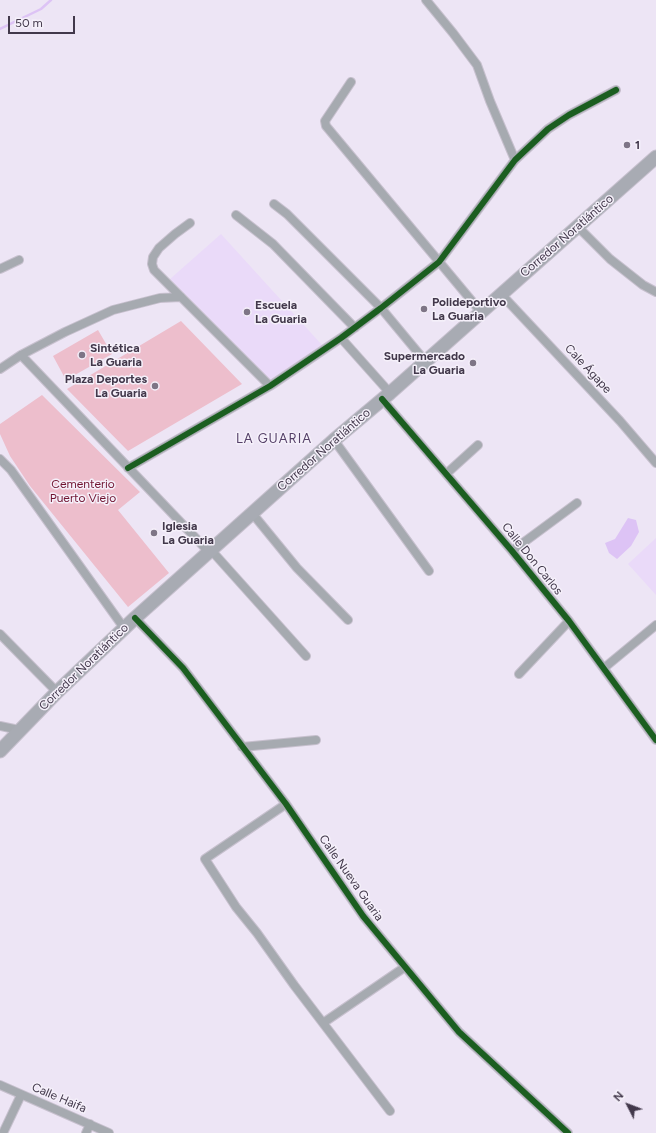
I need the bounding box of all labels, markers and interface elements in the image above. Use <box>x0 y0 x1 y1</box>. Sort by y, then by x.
scale bar <box>10 8 77 34</box>
text: 50 m <box>15 16 43 30</box>
place label: 1 <box>635 138 640 152</box>
marker: 1 <box>622 140 632 150</box>
street label: Corredor Noratlántico <box>518 192 616 280</box>
place label: Polideportivo La Guaria <box>432 295 506 323</box>
place label: Escuela La Guaria <box>255 298 307 326</box>
marker: Polideportivo La Guaria <box>419 304 429 314</box>
marker: Escuela La Guaria <box>242 307 252 317</box>
place label: Sintética La Guaria <box>90 341 142 369</box>
street label: Cale Ágape <box>562 341 614 397</box>
place label: Supermercado La Guaria <box>384 349 465 377</box>
marker: Sintética La Guaria <box>77 350 87 360</box>
marker: Supermercado La Guaria <box>468 358 478 368</box>
place label: Plaza Deportes La Guaria <box>65 372 147 400</box>
marker: Plaza Deportes La Guaria <box>150 381 160 391</box>
street label: Corredor Noratlántico <box>275 406 373 494</box>
district label: LA GUARIA <box>236 431 312 447</box>
park label: Cementerio Puerto Viejo <box>50 477 116 505</box>
place label: Iglesia La Guaria <box>162 519 214 547</box>
street label: Calle Don Carlos <box>499 520 565 598</box>
marker: Iglesia La Guaria <box>149 528 159 538</box>
street label: Corredor Noratlántico <box>36 621 132 713</box>
street label: Calle Nueva Guaria <box>316 832 386 924</box>
street label: Calle Haifa <box>29 1080 89 1116</box>
north arrow <box>608 1085 648 1125</box>
text: N <box>611 1089 626 1104</box>

